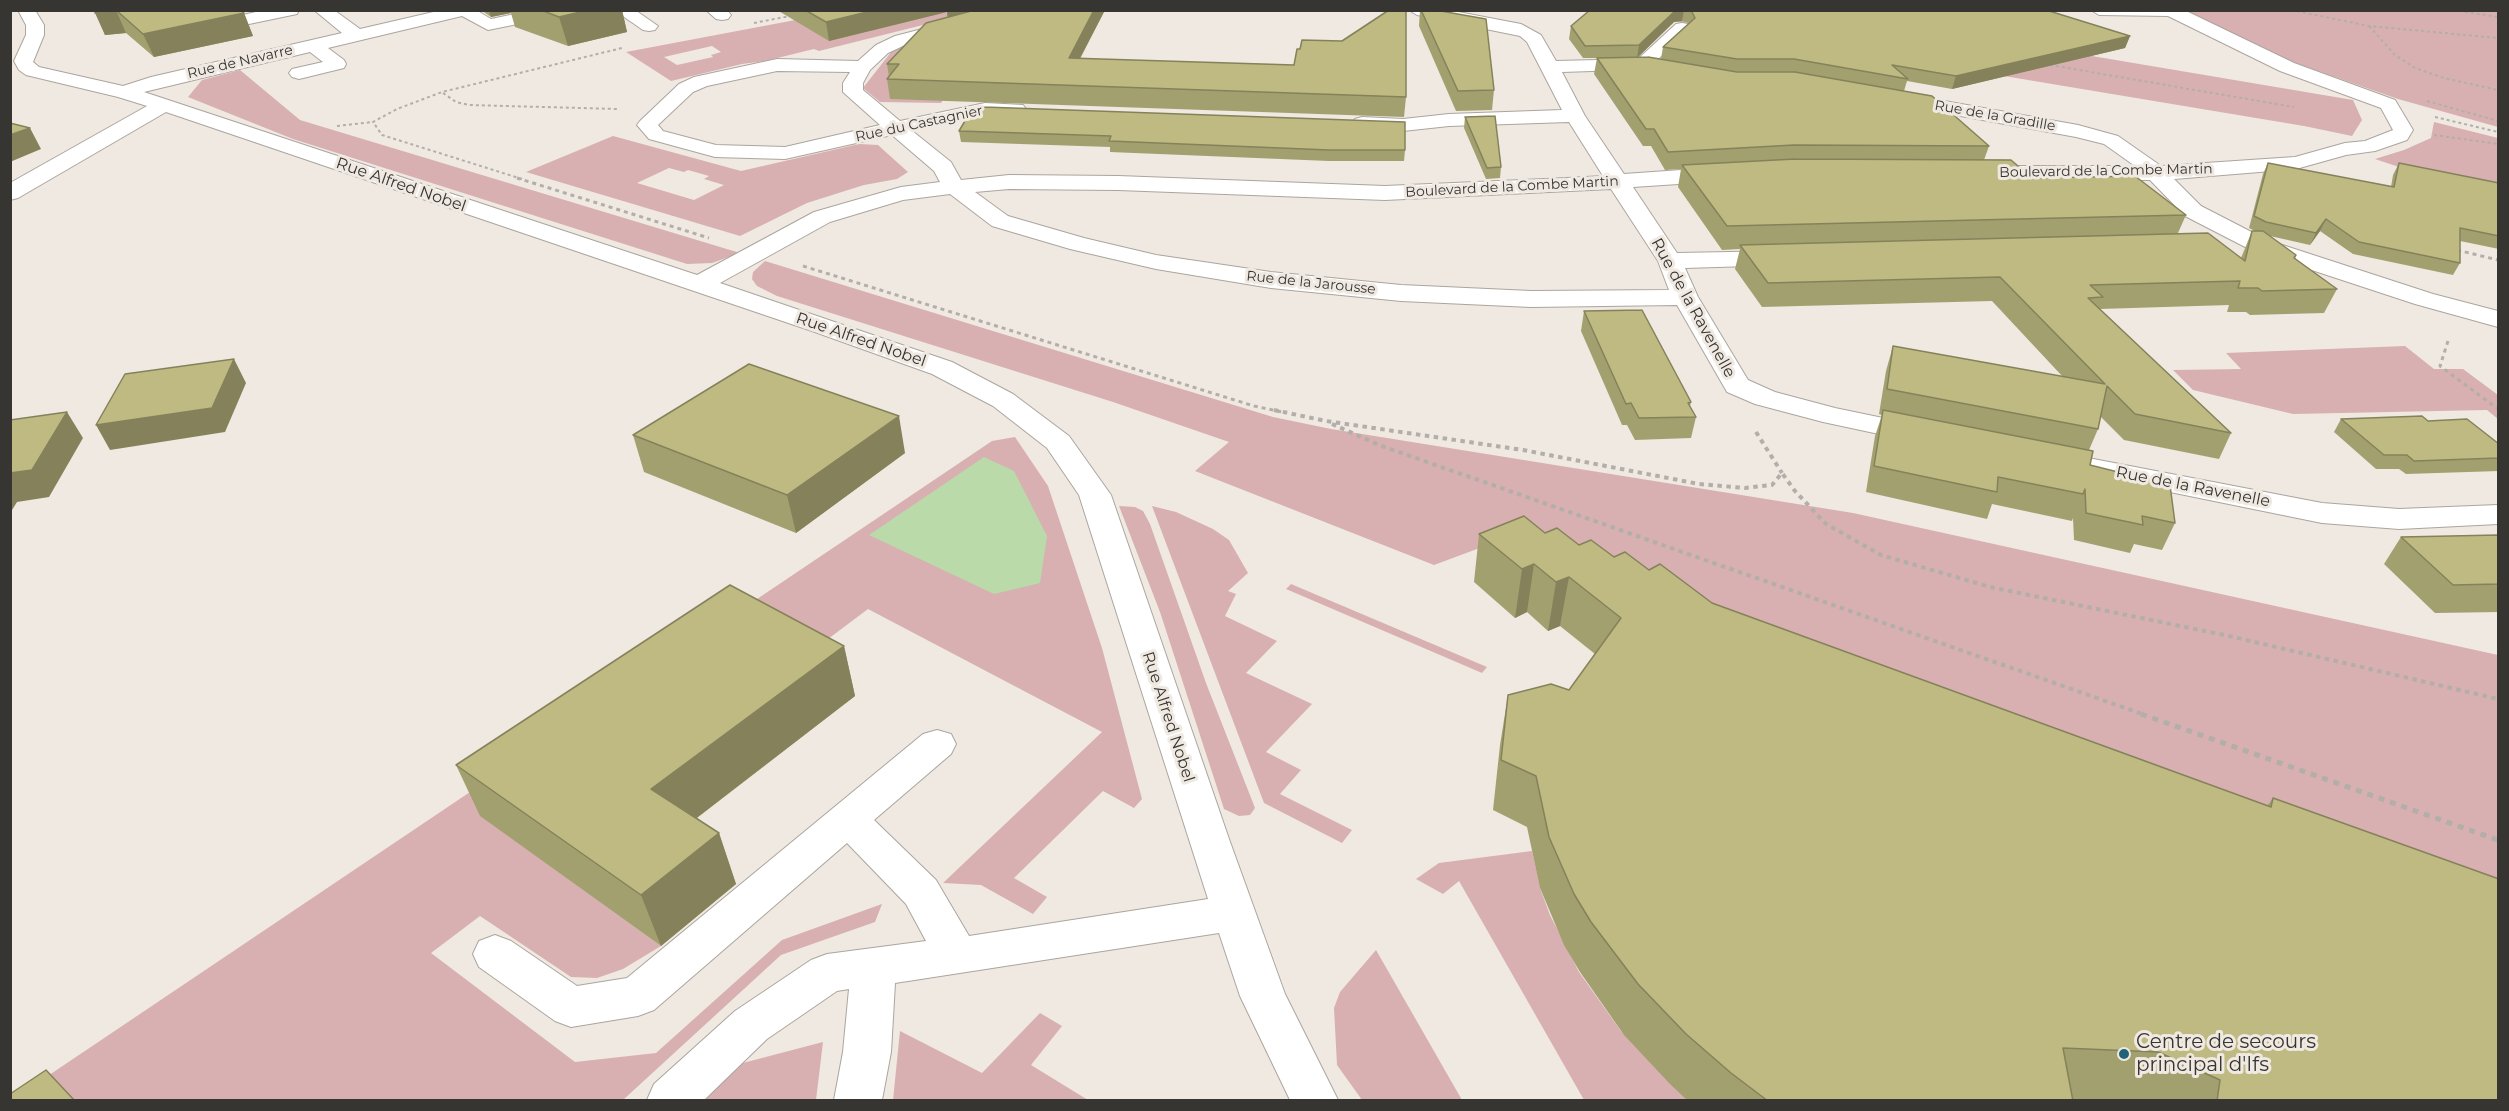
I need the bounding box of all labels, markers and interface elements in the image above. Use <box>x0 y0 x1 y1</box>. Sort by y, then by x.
street label: Rue de Navarre <box>186 42 294 82</box>
street label: Rue de la Gradille <box>1933 97 2057 135</box>
street label: Rue du Castagnier <box>854 102 984 146</box>
street label: Rue Alfred Nobel <box>334 154 468 216</box>
street label: Boulevard de la Combe Martin <box>1999 161 2213 181</box>
street label: Boulevard de la Combe Martin <box>1405 173 1619 201</box>
street label: Rue de la Ravenelle <box>1647 235 1739 381</box>
street label: Rue de la Jarousse <box>1245 268 1377 298</box>
street label: Rue Alfred Nobel <box>794 309 928 371</box>
street label: Rue de la Ravenelle <box>2114 463 2272 511</box>
street label: Rue Alfred Nobel <box>1138 649 1198 785</box>
place label: Centre de secours principal d'Ifs <box>2136 1030 2316 1077</box>
marker: Centre de secours principal d'Ifs <box>2117 1047 2131 1061</box>

